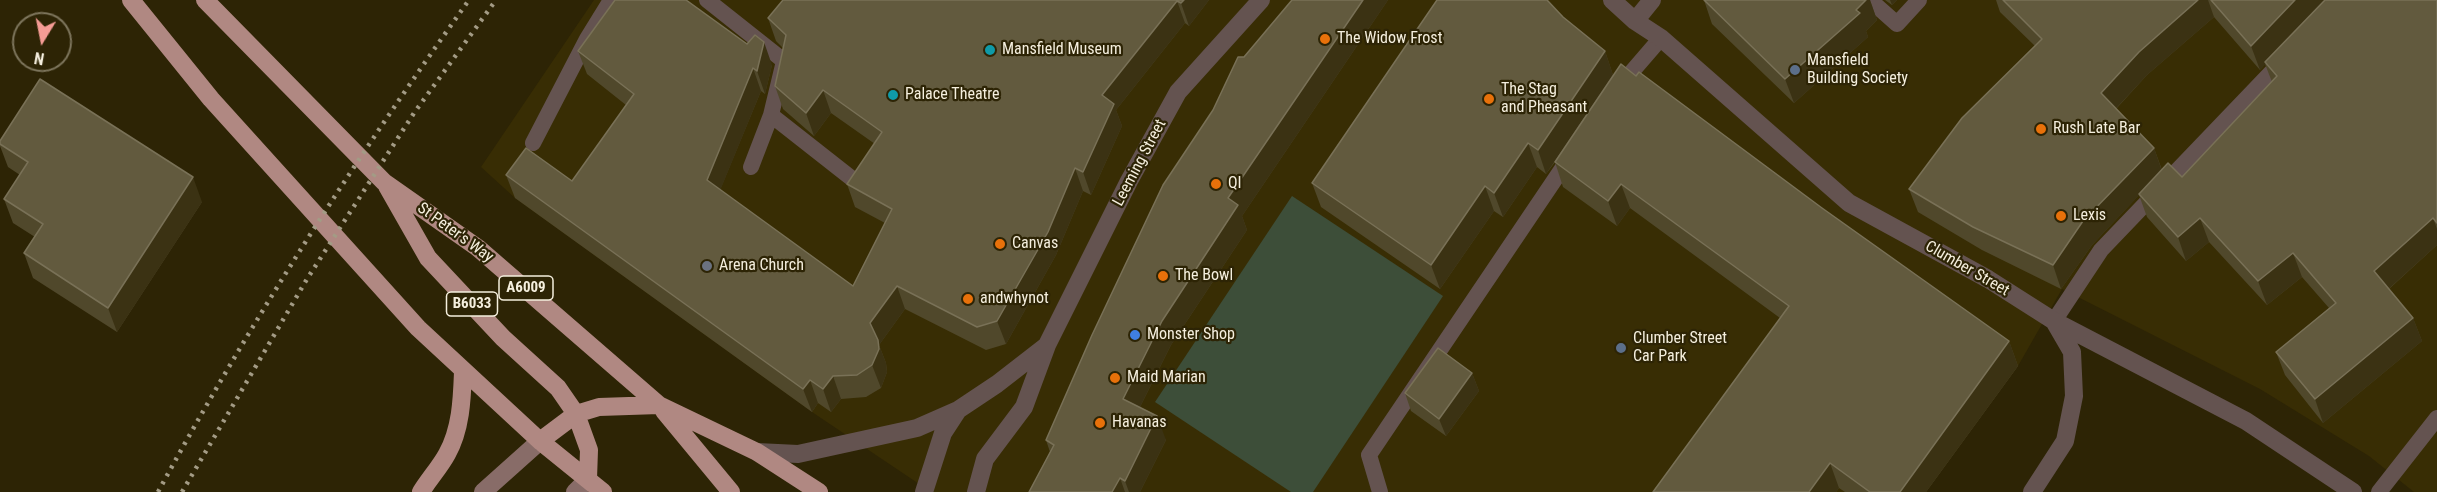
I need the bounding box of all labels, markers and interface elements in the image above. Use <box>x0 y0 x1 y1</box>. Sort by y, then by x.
north arrow <box>12 12 72 72</box>
place label: The Widow Frost <box>1337 29 1442 49</box>
marker: The Widow Frost <box>1318 32 1332 46</box>
place label: Mansfield Museum <box>1002 40 1122 60</box>
marker: Mansfield Museum <box>983 43 997 57</box>
text: N <box>33 48 46 68</box>
place label: Mansfield Building Society <box>1807 51 1908 89</box>
marker: Mansfield Building Society <box>1788 63 1802 77</box>
place label: The Stag and Pheasant <box>1501 80 1587 118</box>
place label: Palace Theatre <box>905 85 1000 105</box>
marker: Palace Theatre <box>886 88 900 102</box>
marker: The Stag and Pheasant <box>1482 92 1496 106</box>
street label: Leeming Street <box>1109 116 1171 210</box>
place label: Rush Late Bar <box>2053 119 2140 139</box>
marker: Rush Late Bar <box>2034 122 2048 136</box>
place label: QI <box>1228 174 1242 194</box>
marker: QI <box>1209 177 1223 191</box>
street label: St Peter's Way <box>413 199 497 267</box>
place label: Lexis <box>2073 206 2106 226</box>
marker: Lexis <box>2054 209 2068 223</box>
place label: Canvas <box>1012 234 1058 254</box>
marker: Canvas <box>993 237 1007 251</box>
street label: Clumber Street <box>1922 237 2012 301</box>
place label: Arena Church <box>719 256 804 276</box>
marker: Arena Church <box>700 259 714 273</box>
place label: The Bowl <box>1175 266 1233 286</box>
marker: The Bowl <box>1156 269 1170 283</box>
road number: A6009 <box>499 276 553 300</box>
place label: andwhynot <box>980 289 1049 309</box>
road number: B6033 <box>446 292 498 316</box>
marker: andwhynot <box>961 292 975 306</box>
place label: Monster Shop <box>1147 325 1235 345</box>
marker: Monster Shop <box>1128 328 1142 342</box>
place label: Clumber Street Car Park <box>1633 329 1727 367</box>
marker: Clumber Street Car Park <box>1614 341 1628 355</box>
place label: Maid Marian <box>1127 368 1206 388</box>
marker: Maid Marian <box>1108 371 1122 385</box>
place label: Havanas <box>1112 413 1167 433</box>
marker: Havanas <box>1093 416 1107 430</box>

